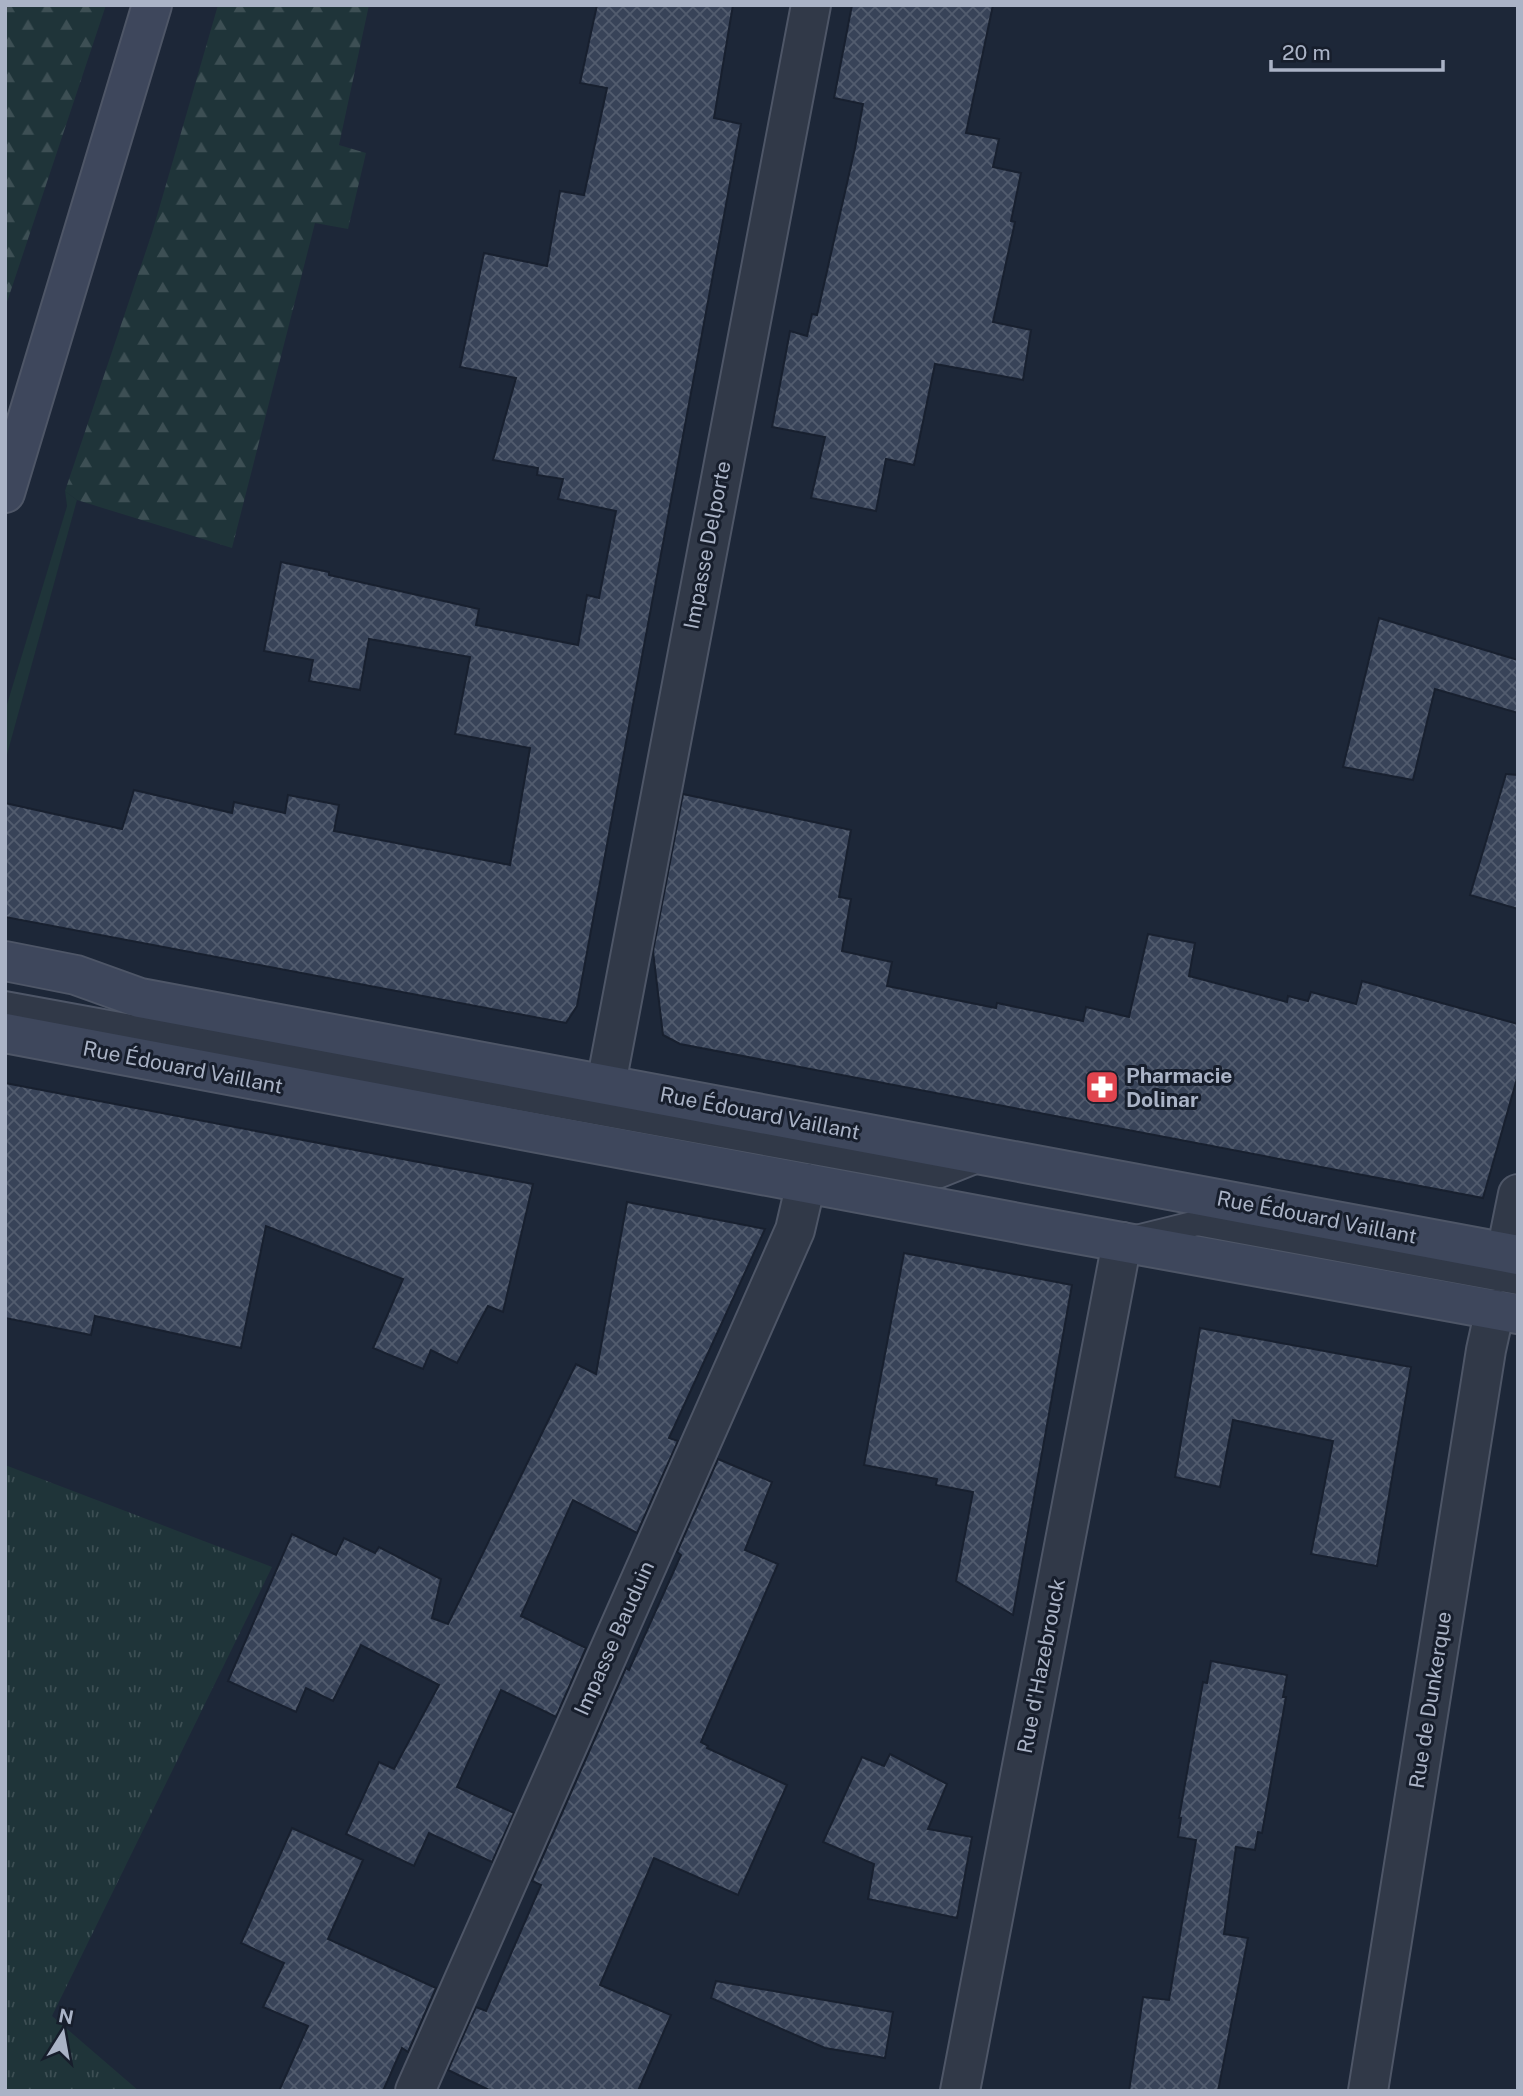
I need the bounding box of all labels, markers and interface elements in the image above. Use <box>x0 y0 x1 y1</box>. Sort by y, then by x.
scale bar <box>1271 28 1442 72</box>
text: 20 m <box>1282 40 1331 65</box>
street label: Impasse Delporte <box>678 459 736 631</box>
street label: Rue Édouard Vaillant <box>81 1035 285 1099</box>
place label: Pharmacie Dolinar <box>1126 1063 1232 1112</box>
pharmacy icon: Pharmacie Dolinar <box>1083 1068 1121 1106</box>
street label: Rue Édouard Vaillant <box>658 1081 862 1145</box>
street label: Rue Édouard Vaillant <box>1215 1185 1419 1249</box>
street label: Impasse Bauduin <box>569 1557 659 1719</box>
street label: Rue d'Hazebrouck <box>1012 1576 1070 1756</box>
street label: Rue de Dunkerque <box>1404 1610 1456 1790</box>
north arrow <box>28 1998 98 2068</box>
text: N <box>57 2004 76 2029</box>

